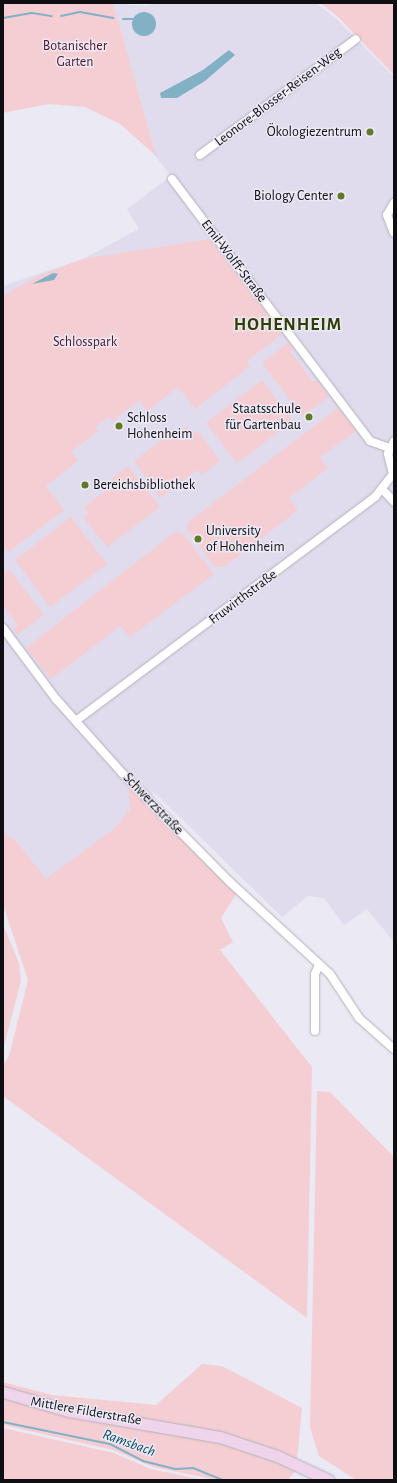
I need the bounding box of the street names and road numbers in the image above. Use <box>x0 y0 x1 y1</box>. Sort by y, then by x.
street label: Leonore-Blosser-Reisen-Weg <box>211 44 345 150</box>
street label: Emil-Wolff-Straße <box>198 216 270 306</box>
street label: Fruwirthstraße <box>206 566 280 628</box>
street label: Schwerzstraße <box>119 770 187 838</box>
street label: Mittlere Filderstraße <box>29 1393 143 1429</box>

